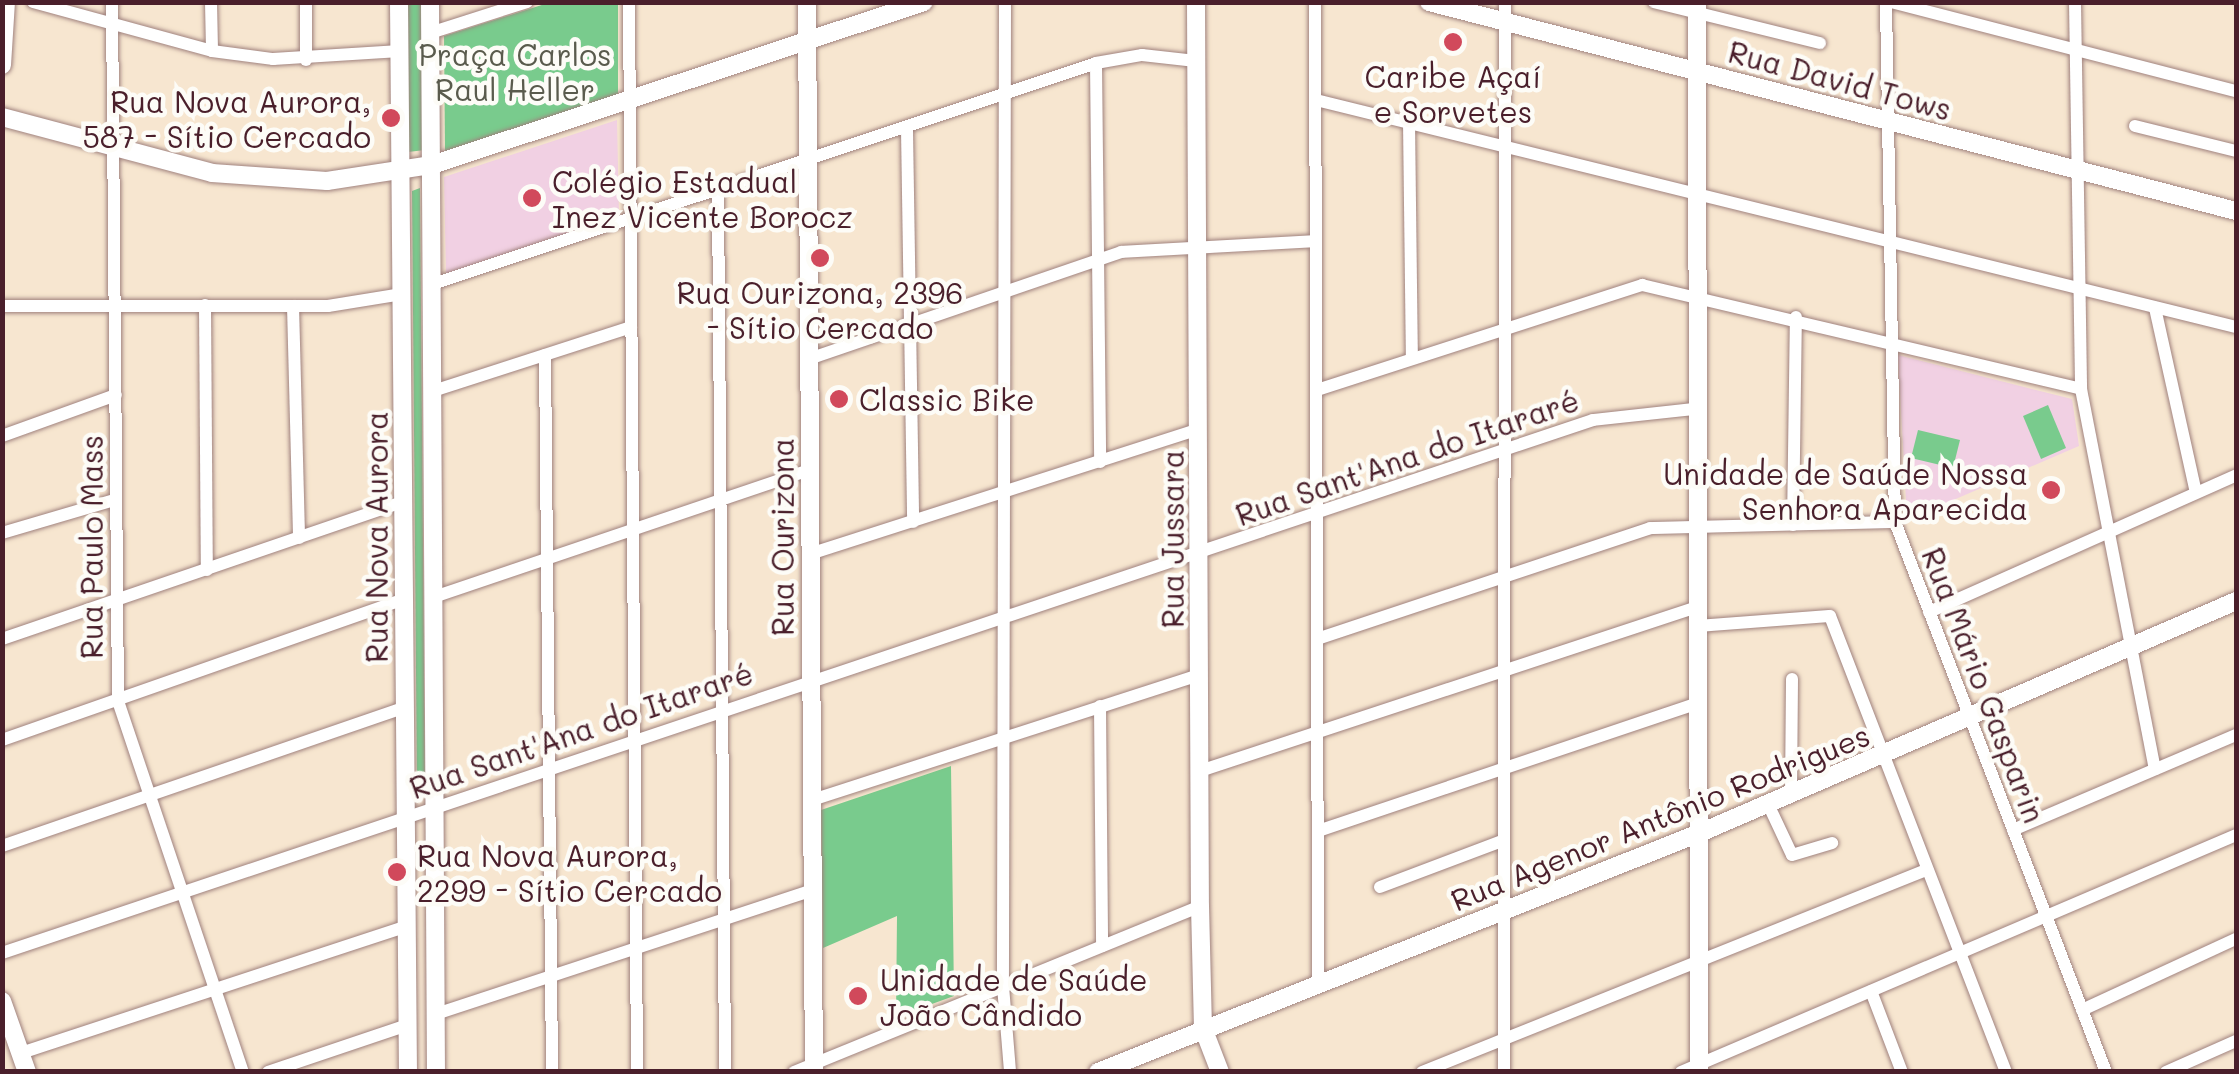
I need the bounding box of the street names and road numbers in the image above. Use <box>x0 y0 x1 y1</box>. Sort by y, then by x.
street label: Rua David Tows <box>1725 33 1955 127</box>
street label: Rua Sant'Ana do Itararé <box>1231 381 1583 533</box>
street label: Rua Nova Aurora <box>358 411 394 663</box>
street label: Rua Paulo Mass <box>73 435 109 659</box>
street label: Rua Ourizona <box>764 438 800 636</box>
street label: Rua Jussara <box>1154 450 1190 628</box>
street label: Rua Mário Gasparin <box>1915 542 2053 828</box>
street label: Rua Sant'Ana do Itararé <box>405 654 757 806</box>
street label: Rua Agenor Antônio Rodrigues <box>1445 716 1875 918</box>

